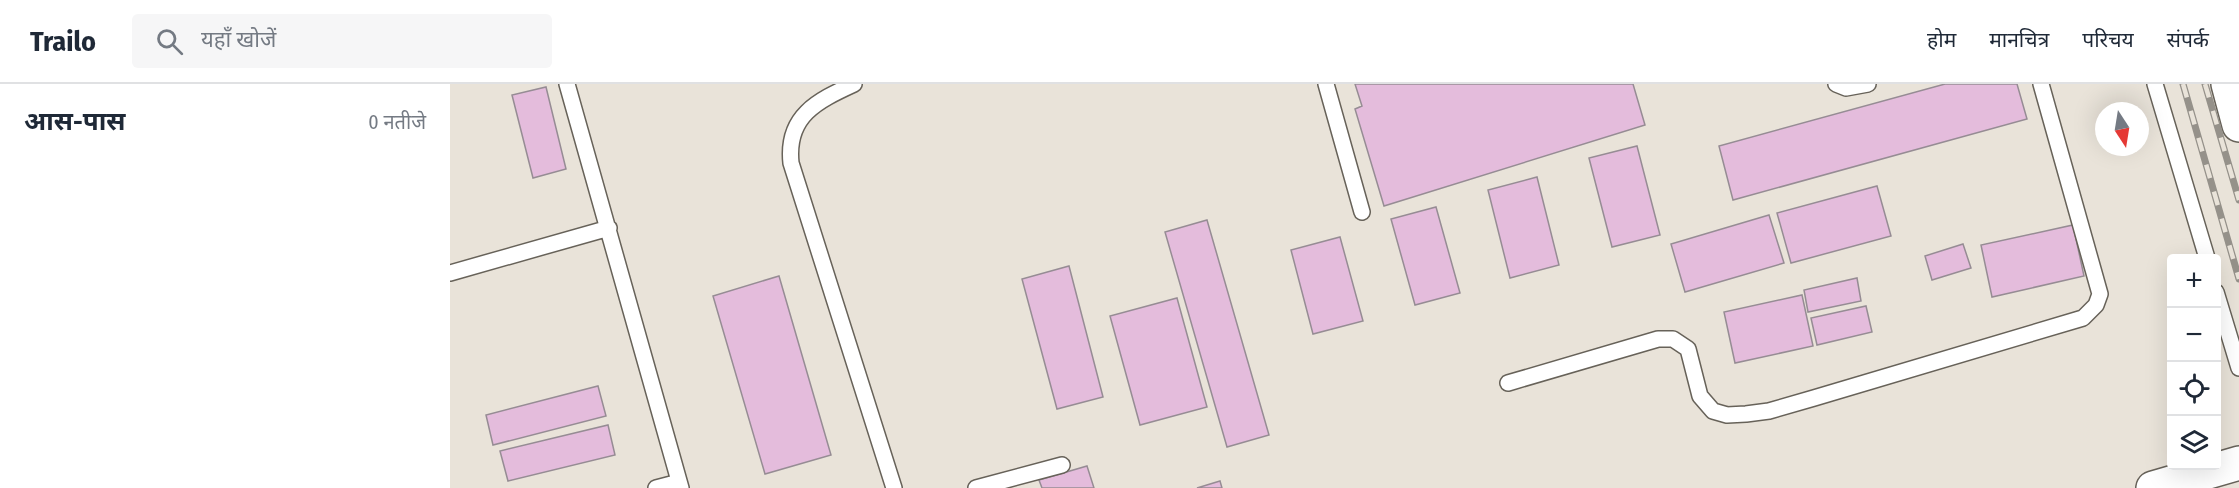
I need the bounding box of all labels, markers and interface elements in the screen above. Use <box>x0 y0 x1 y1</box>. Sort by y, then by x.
search box <box>132 14 552 68</box>
text: Trailo <box>30 25 96 58</box>
icon: search <box>153 25 186 58</box>
text: यहाँ खोजें <box>201 26 276 53</box>
text: होम <box>1927 27 1956 53</box>
text: मानचित्र <box>1989 27 2049 53</box>
text: परिचय <box>2082 27 2134 53</box>
text: संपर्क <box>2167 27 2209 53</box>
north arrow <box>2095 102 2149 156</box>
text: आस-पास <box>24 106 126 137</box>
text: 0 नतीजे <box>368 110 426 134</box>
map controls <box>2167 254 2221 470</box>
button: + <box>2167 254 2221 308</box>
button: − <box>2167 308 2221 362</box>
button: locate <box>2167 362 2221 416</box>
button: layers <box>2167 416 2221 470</box>

